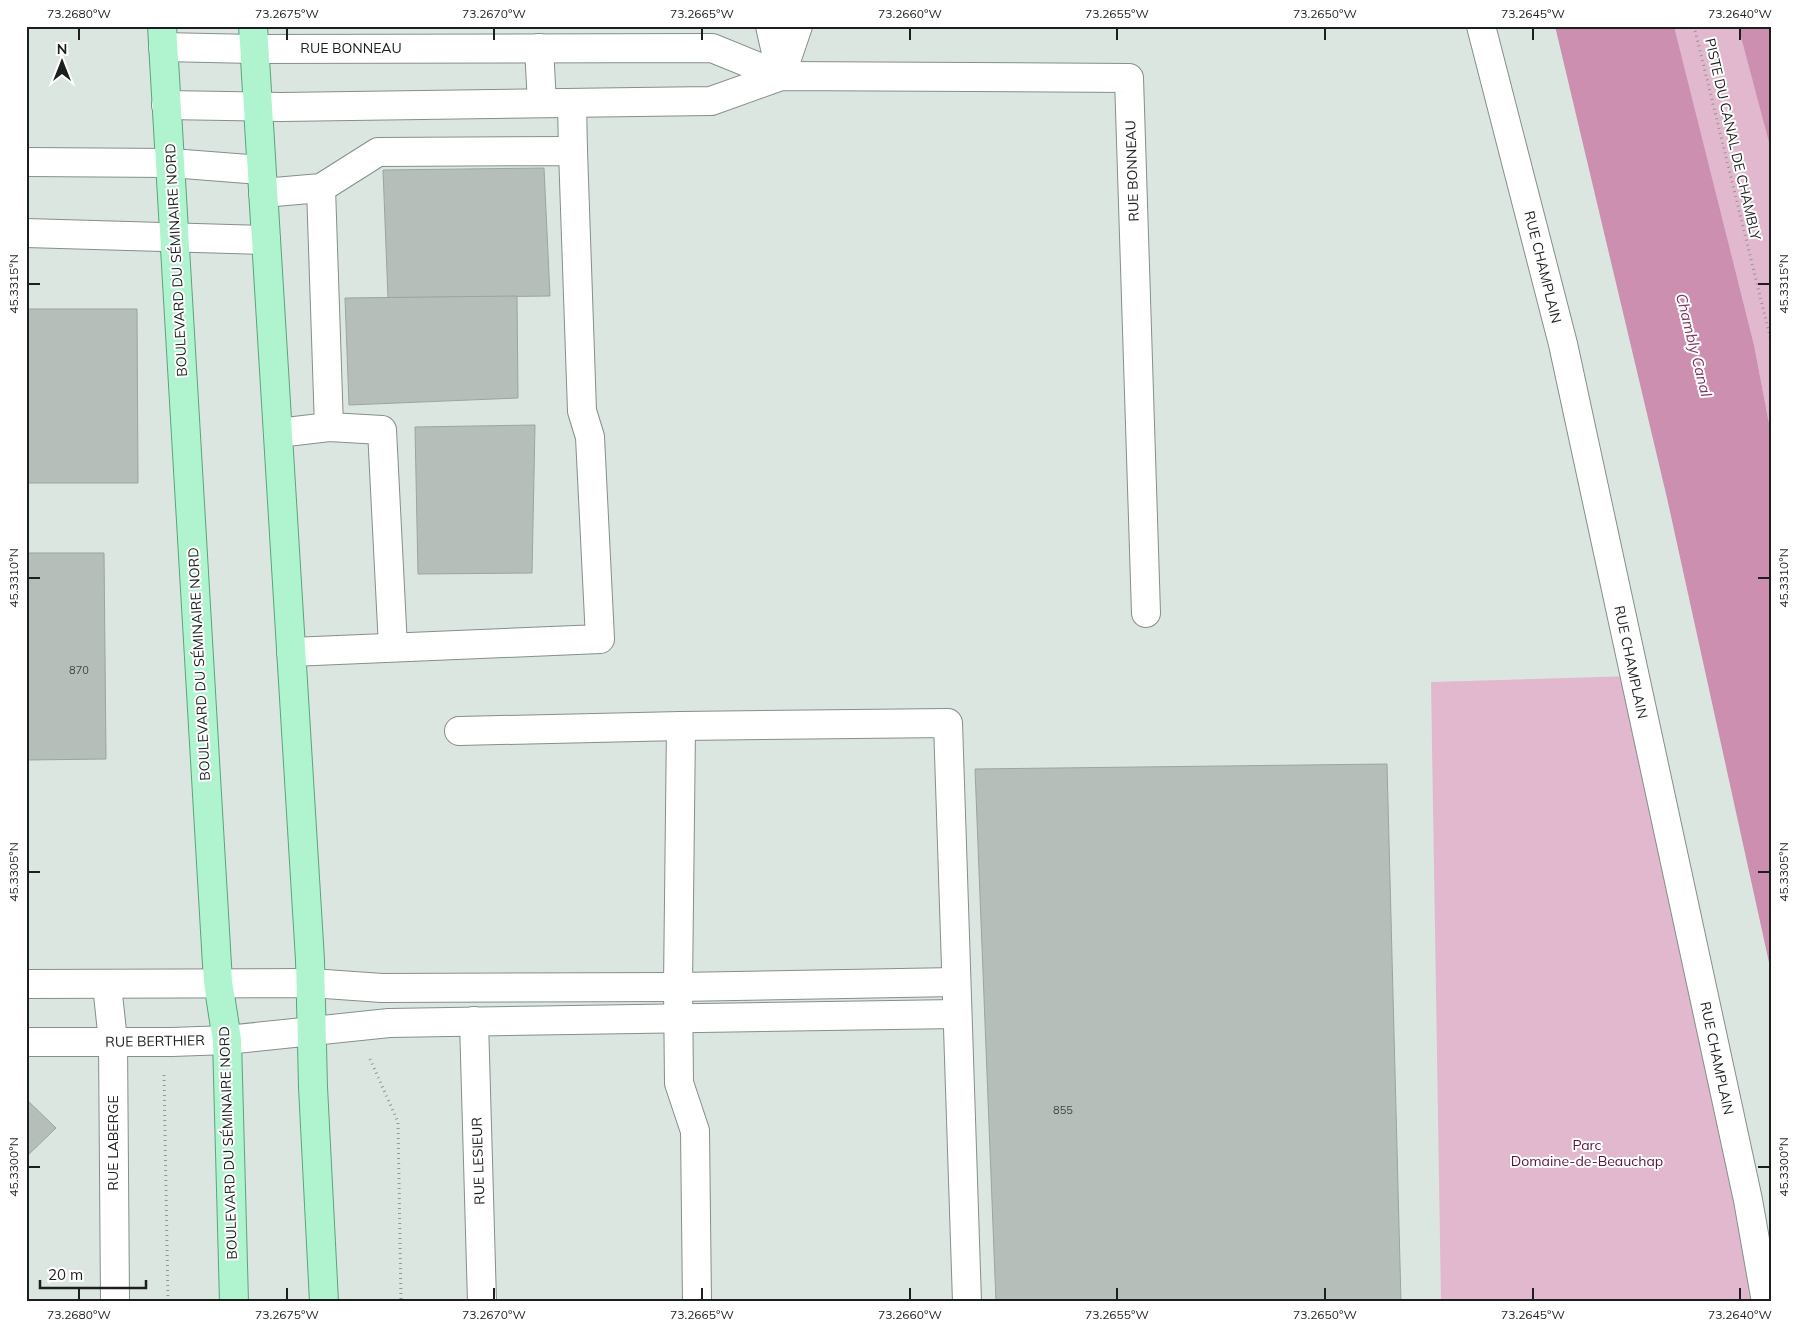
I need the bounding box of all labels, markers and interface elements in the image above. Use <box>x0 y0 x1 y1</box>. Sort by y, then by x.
text: 73.2680°W <box>47 6 111 21</box>
text: 73.2675°W <box>255 6 319 21</box>
text: 73.2670°W <box>462 6 526 21</box>
text: 73.2665°W <box>670 6 734 21</box>
text: 73.2660°W <box>878 6 942 21</box>
text: 73.2655°W <box>1085 6 1149 21</box>
text: 73.2650°W <box>1293 6 1357 21</box>
text: 73.2645°W <box>1501 6 1565 21</box>
text: 73.2640°W <box>1708 6 1772 21</box>
street label: PISTE DU CANAL DE CHAMBLY <box>1701 36 1765 242</box>
north arrow <box>38 38 88 88</box>
street label: RUE BONNEAU <box>300 39 402 57</box>
text: N <box>57 40 67 58</box>
street label: RUE BONNEAU <box>1121 120 1143 222</box>
street label: BOULEVARD DU SÉMINAIRE NORD <box>161 143 191 377</box>
street label: RUE CHAMPLAIN <box>1520 209 1566 325</box>
text: 45.3315°N <box>6 254 21 314</box>
text: 45.3315°N <box>1776 254 1791 314</box>
water label: Chambly Canal <box>1672 291 1716 399</box>
street label: BOULEVARD DU SÉMINAIRE NORD <box>184 547 214 781</box>
text: 45.3310°N <box>6 548 21 608</box>
text: 45.3310°N <box>1776 548 1791 608</box>
street label: RUE CHAMPLAIN <box>1610 604 1652 720</box>
house number: 870 <box>69 663 89 677</box>
text: 45.3305°N <box>6 842 21 902</box>
text: 45.3305°N <box>1776 842 1791 902</box>
street label: RUE CHAMPLAIN <box>1696 1000 1738 1116</box>
street label: BOULEVARD DU SÉMINAIRE NORD <box>215 1026 241 1260</box>
street label: RUE BERTHIER <box>105 1031 205 1051</box>
street label: RUE LABERGE <box>104 1095 122 1191</box>
house number: 855 <box>1053 1103 1073 1117</box>
street label: RUE LESIEUR <box>467 1116 489 1205</box>
park label: Parc Domaine-de-Beauchap <box>1511 1136 1663 1170</box>
text: 45.3300°N <box>6 1137 21 1197</box>
text: 45.3300°N <box>1776 1137 1791 1197</box>
scale bar <box>40 1258 146 1290</box>
text: 20 m <box>48 1265 83 1284</box>
text: 73.2680°W <box>47 1307 111 1322</box>
text: 73.2675°W <box>255 1307 319 1322</box>
text: 73.2670°W <box>462 1307 526 1322</box>
text: 73.2665°W <box>670 1307 734 1322</box>
text: 73.2660°W <box>878 1307 942 1322</box>
text: 73.2655°W <box>1085 1307 1149 1322</box>
text: 73.2650°W <box>1293 1307 1357 1322</box>
text: 73.2645°W <box>1501 1307 1565 1322</box>
text: 73.2640°W <box>1708 1307 1772 1322</box>

